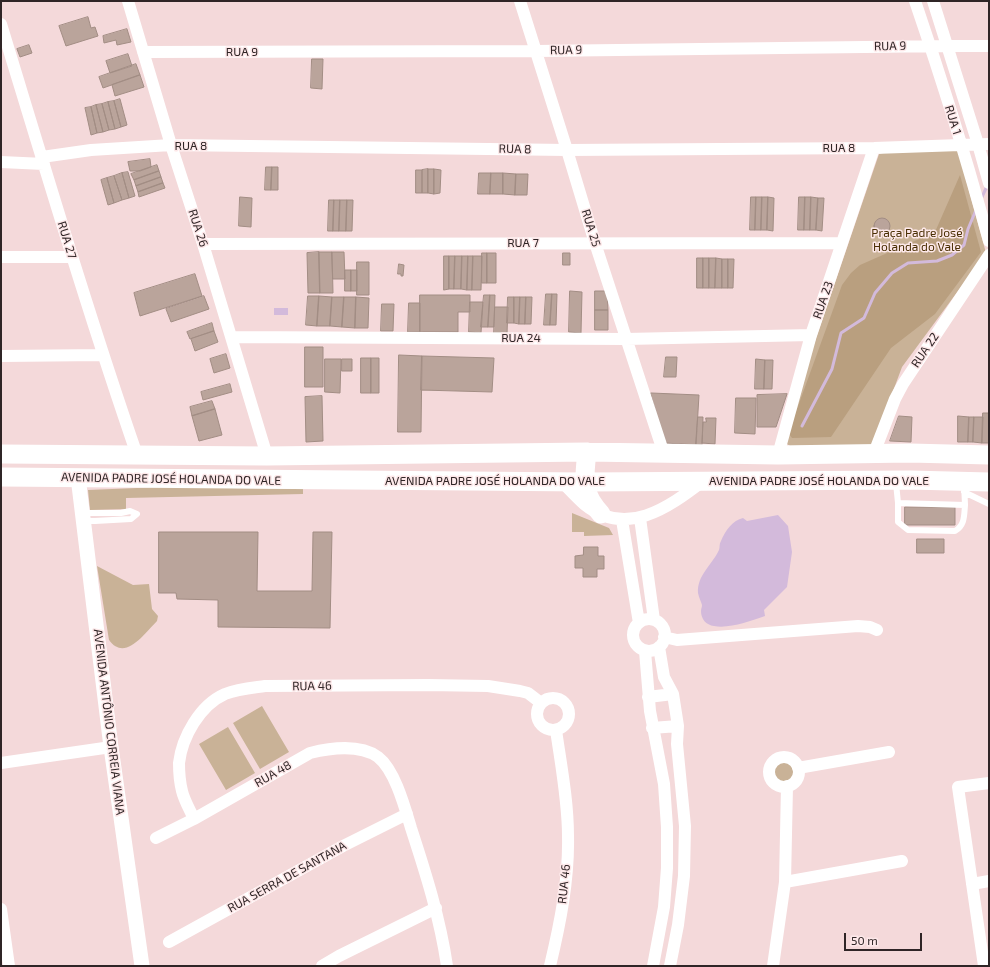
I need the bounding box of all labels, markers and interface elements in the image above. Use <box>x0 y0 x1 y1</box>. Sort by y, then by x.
street label: RUA 9 <box>874 39 906 53</box>
street label: RUA 9 <box>550 43 582 57</box>
street label: RUA 9 <box>226 45 258 59</box>
street label: RUA 1 <box>942 103 964 137</box>
street label: RUA 8 <box>175 139 207 153</box>
street label: RUA 8 <box>823 141 855 155</box>
street label: RUA 8 <box>498 142 532 156</box>
street label: RUA 26 <box>185 207 211 249</box>
street label: RUA 25 <box>578 207 604 249</box>
street label: RUA 27 <box>55 220 79 260</box>
park label: Praça Padre José Holanda do Vale <box>871 226 963 254</box>
street label: RUA 7 <box>507 236 539 250</box>
street label: RUA 23 <box>810 279 836 321</box>
street label: RUA 22 <box>908 330 942 370</box>
street label: RUA 24 <box>501 331 541 345</box>
street label: AVENIDA PADRE JOSÉ HOLANDA DO VALE <box>61 470 281 488</box>
street label: AVENIDA PADRE JOSÉ HOLANDA DO VALE <box>385 474 605 488</box>
street label: AVENIDA PADRE JOSÉ HOLANDA DO VALE <box>709 474 929 488</box>
street label: AVENIDA ANTÔNIO CORREIA VIANA <box>90 628 128 816</box>
street label: RUA 46 <box>292 678 332 694</box>
street label: RUA 48 <box>252 758 294 790</box>
street label: RUA SERRA DE SANTANA <box>225 838 349 916</box>
street label: RUA 46 <box>555 863 573 905</box>
scale bar <box>846 925 924 951</box>
text: 50 m <box>851 933 878 947</box>

